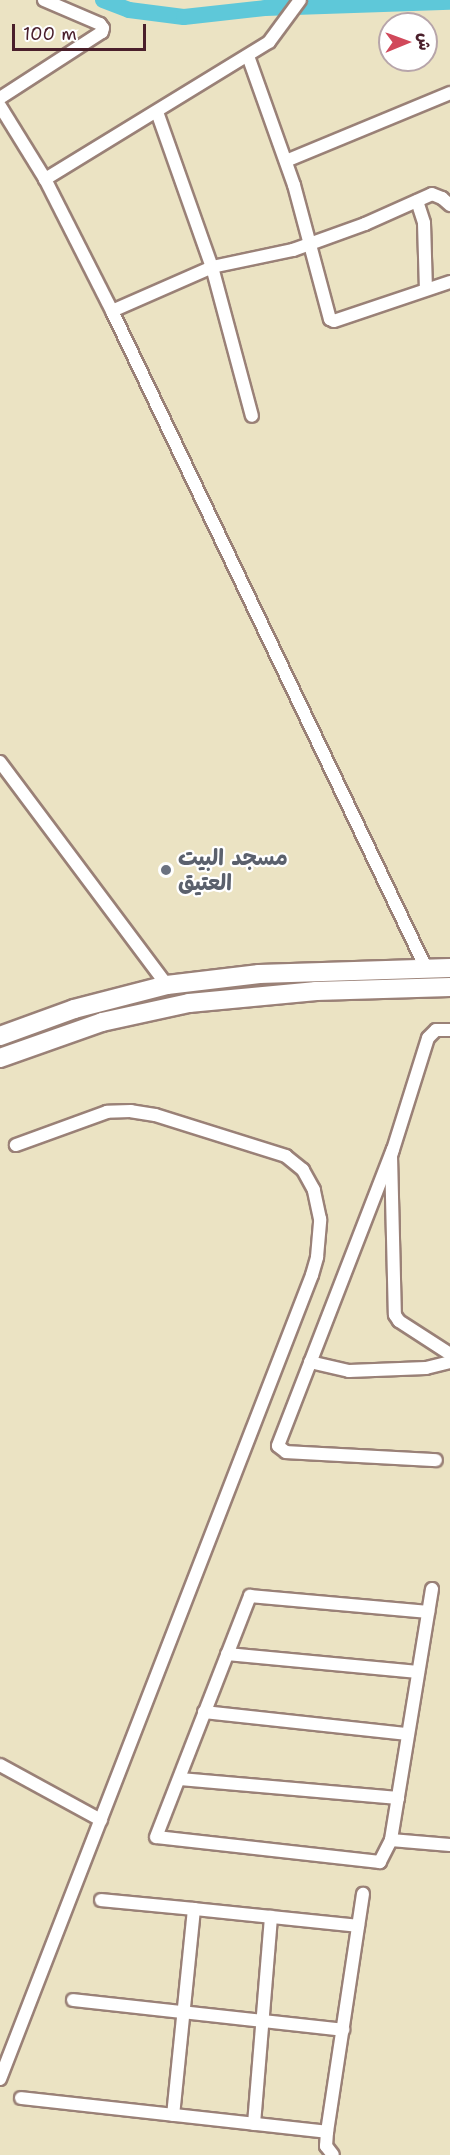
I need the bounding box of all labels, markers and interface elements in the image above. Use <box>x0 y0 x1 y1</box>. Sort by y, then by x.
scale bar <box>15 12 148 50</box>
north arrow <box>378 12 438 72</box>
text: 100 m <box>23 22 77 46</box>
text: ش <box>414 33 435 51</box>
place label: مسجد البيت العتيق <box>178 844 288 896</box>
marker: مسجد البيت العتيق <box>159 863 173 877</box>

